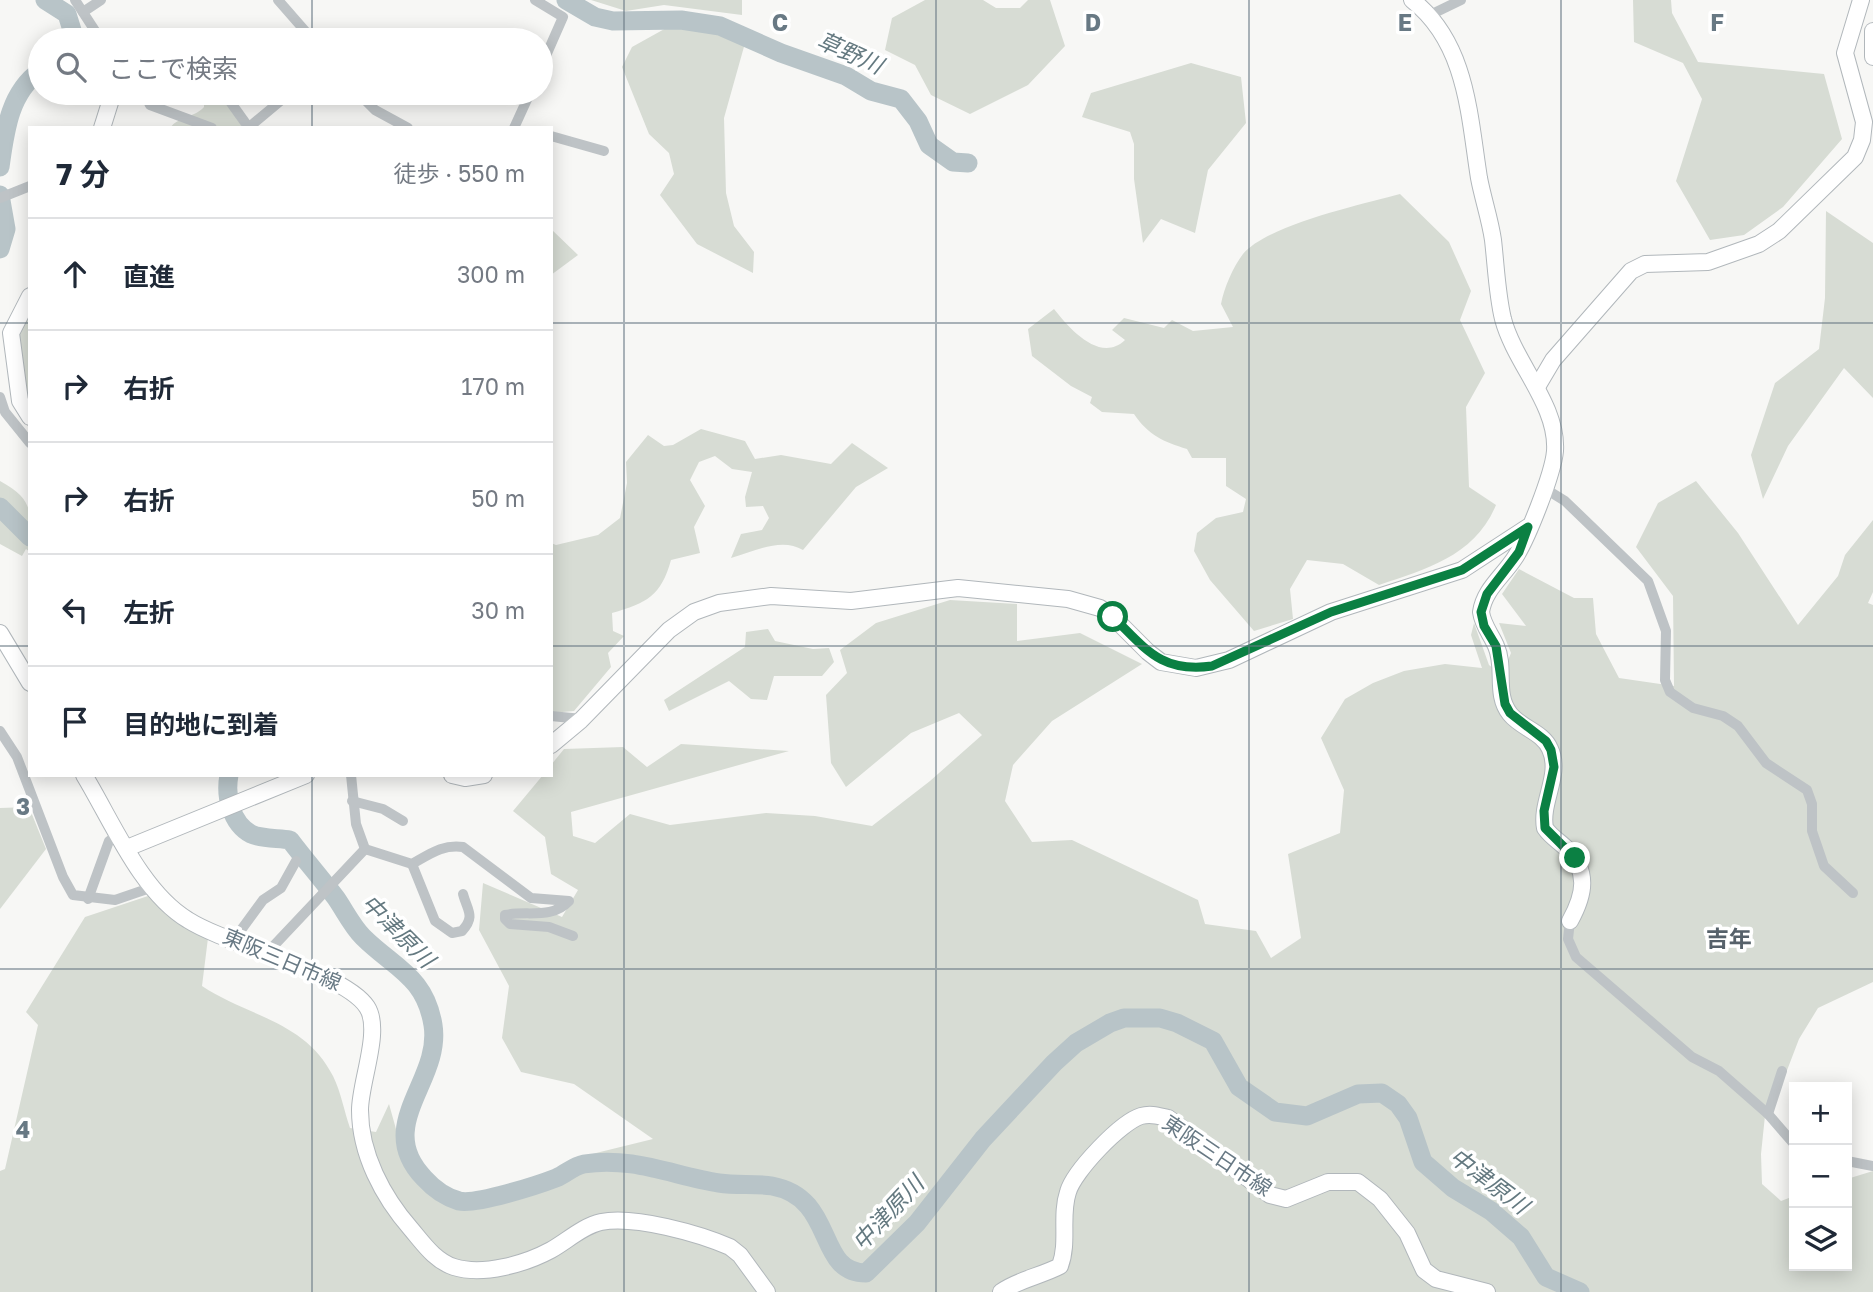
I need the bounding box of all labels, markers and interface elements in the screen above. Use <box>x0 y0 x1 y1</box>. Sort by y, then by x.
text: C <box>772 8 788 36</box>
text: D <box>1085 8 1101 36</box>
text: E <box>1398 8 1412 36</box>
text: F <box>1710 8 1724 36</box>
water label: 草野川 <box>813 25 890 80</box>
search box <box>28 28 553 105</box>
icon: search <box>52 48 90 86</box>
text: ここで検索 <box>108 53 238 84</box>
text: 7 分 <box>56 156 110 192</box>
text: 徒歩 · 550 m <box>394 159 525 187</box>
icon: ahead <box>56 255 94 293</box>
text: 300 m <box>457 260 525 288</box>
text: 直進 <box>123 261 175 292</box>
icon: right <box>56 367 94 405</box>
text: 170 m <box>461 372 525 400</box>
text: 右折 <box>123 373 175 404</box>
icon: right <box>56 479 94 517</box>
text: 50 m <box>471 484 525 512</box>
text: 右折 <box>123 485 175 516</box>
icon: left <box>56 591 94 629</box>
text: 30 m <box>471 596 525 624</box>
text: 左折 <box>123 597 175 628</box>
route start <box>1097 601 1128 632</box>
icon: arrive <box>56 703 94 741</box>
text: 目的地に到着 <box>123 709 279 740</box>
text: 3 <box>16 792 30 820</box>
route end <box>1559 842 1590 873</box>
water label: 中津原川 <box>356 888 443 975</box>
street label: 東阪三日市線 <box>219 922 345 996</box>
district label: 吉年 <box>1706 924 1752 952</box>
map controls <box>1789 1082 1852 1271</box>
button: + <box>1789 1082 1852 1145</box>
street label: 東阪三日市線 <box>1158 1109 1277 1201</box>
text: 4 <box>16 1115 30 1143</box>
water label: 中津原川 <box>1444 1141 1537 1221</box>
button: − <box>1789 1145 1852 1208</box>
water label: 中津原川 <box>846 1167 931 1256</box>
button: layers <box>1789 1208 1852 1271</box>

